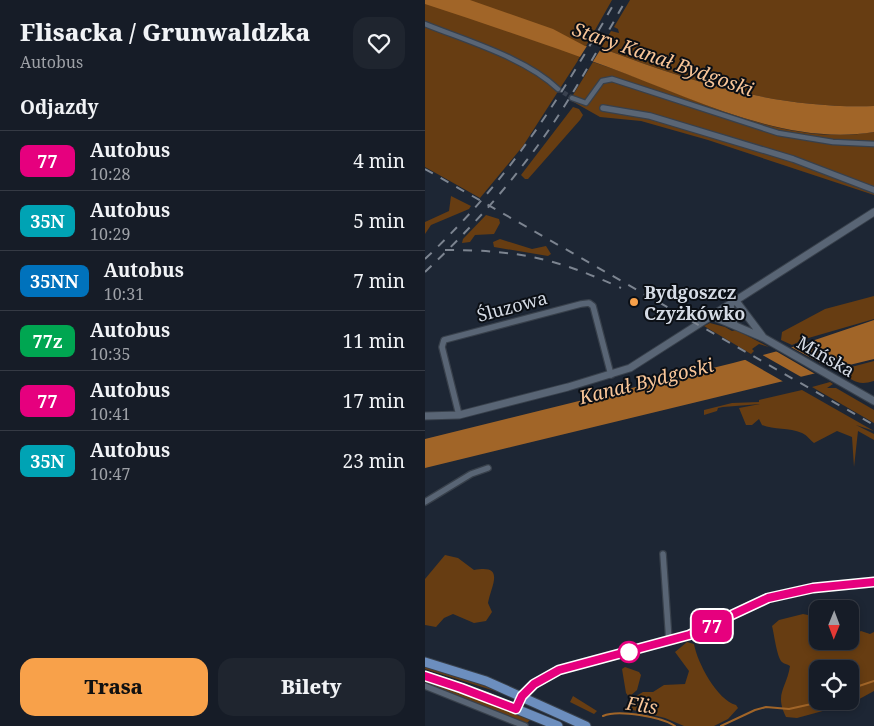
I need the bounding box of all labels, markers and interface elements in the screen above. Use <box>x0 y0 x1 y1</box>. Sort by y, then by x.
text: Flisacka / Grunwaldzka <box>20 15 310 48</box>
water label: Stary Kanał Bydgoski <box>569 16 757 102</box>
button: heart <box>353 17 405 69</box>
text: Autobus <box>20 51 83 73</box>
text: Odjazdy <box>20 94 99 120</box>
text: Autobus <box>90 137 170 163</box>
text: 4 min <box>353 148 405 174</box>
text: 77 <box>37 149 58 173</box>
text: 10:28 <box>90 163 130 185</box>
text: Autobus <box>90 197 170 223</box>
text: 5 min <box>353 208 405 234</box>
text: 35N <box>30 209 65 233</box>
text: 10:29 <box>90 223 130 245</box>
text: Autobus <box>104 257 184 283</box>
text: 7 min <box>353 268 405 294</box>
text: 35NN <box>30 269 79 293</box>
place label: Bydgoszcz Czyżkówko <box>644 280 745 325</box>
text: 10:31 <box>104 283 144 305</box>
street label: Śluzowa <box>474 285 550 327</box>
marker: Bydgoszcz Czyżkówko <box>628 296 640 308</box>
text: Autobus <box>90 317 170 343</box>
text: 11 min <box>343 328 405 354</box>
text: 77z <box>33 329 62 353</box>
street label: Mińska <box>793 330 859 382</box>
text: 10:35 <box>90 343 130 365</box>
water label: Kanał Bydgoski <box>575 352 716 411</box>
text: Autobus <box>90 377 170 403</box>
text: 17 min <box>343 388 405 414</box>
text: 77 <box>37 389 58 413</box>
text: 10:41 <box>90 403 130 425</box>
text: Autobus <box>90 437 170 463</box>
text: 23 min <box>343 448 405 474</box>
text: 35N <box>30 449 65 473</box>
text: 10:47 <box>90 463 130 485</box>
north arrow <box>809 600 859 650</box>
map controls <box>809 600 859 710</box>
line badge: 77 <box>689 610 735 642</box>
text: 77 <box>702 614 722 638</box>
unlabelled marker <box>618 641 640 663</box>
button: Trasa <box>20 658 208 716</box>
button: Bilety <box>218 658 405 716</box>
button: locate <box>809 660 859 710</box>
water label: Flis <box>623 690 660 720</box>

